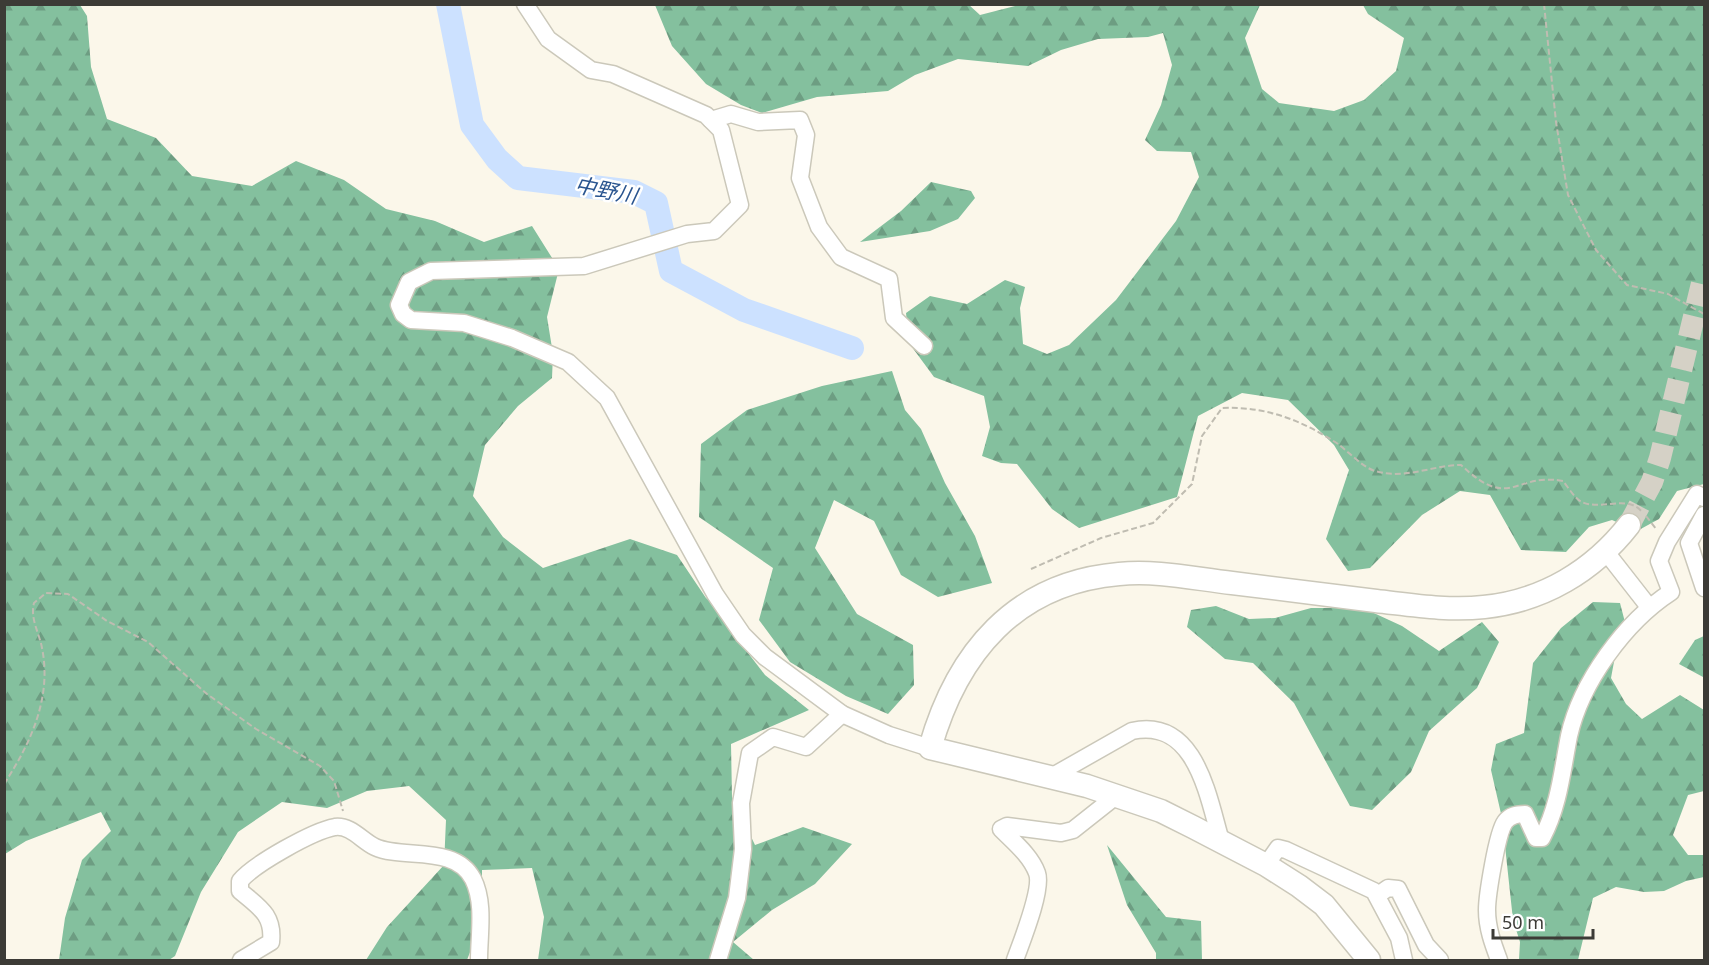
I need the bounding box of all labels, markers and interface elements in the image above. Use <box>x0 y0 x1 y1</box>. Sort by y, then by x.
water label: 中野川 <box>573 170 642 210</box>
scale bar <box>1493 902 1594 940</box>
text: 50 m <box>1502 910 1544 934</box>

